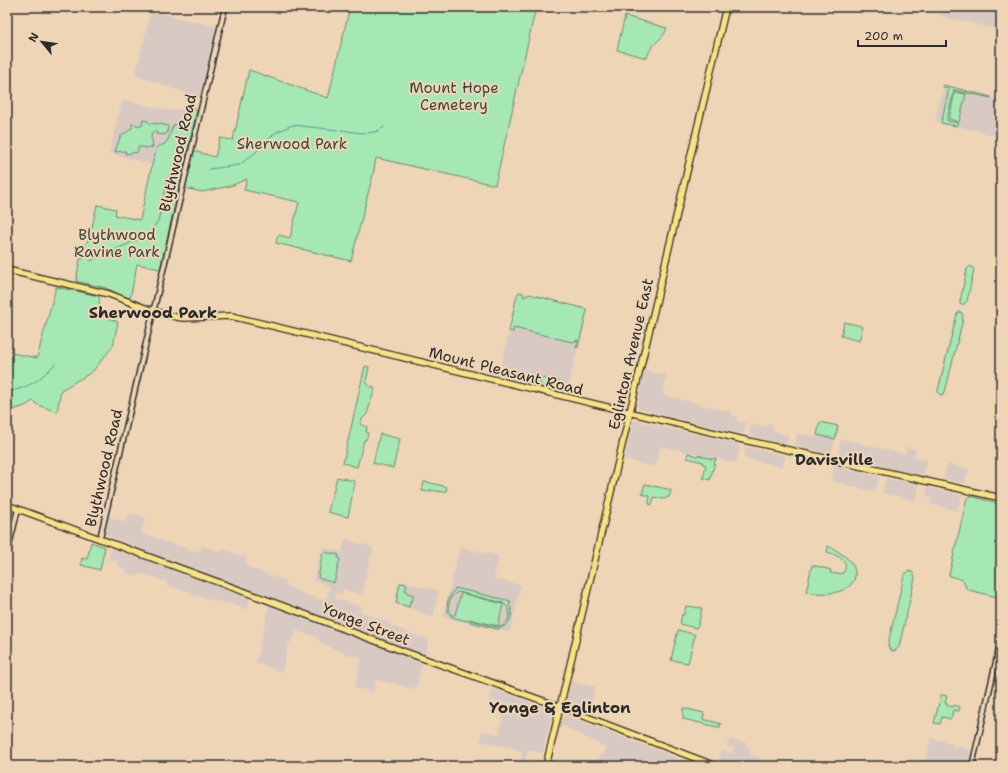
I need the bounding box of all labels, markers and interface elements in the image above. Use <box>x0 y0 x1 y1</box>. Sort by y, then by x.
north arrow <box>22 22 62 62</box>
scale bar <box>858 22 946 48</box>
text: 200 m <box>864 28 903 44</box>
text: N <box>25 30 43 45</box>
park label: Mount Hope Cemetery <box>409 78 499 115</box>
street label: Blythwood Road <box>155 92 201 214</box>
park label: Sherwood Park <box>237 134 347 154</box>
park label: Blythwood Ravine Park <box>74 225 160 262</box>
street label: Eglinton Avenue East <box>604 276 658 432</box>
district label: Sherwood Park <box>89 302 217 323</box>
street label: Mount Pleasant Road <box>427 342 586 400</box>
street label: Blythwood Road <box>81 407 127 529</box>
district label: Davisville <box>795 449 874 470</box>
street label: Yonge Street <box>319 598 413 650</box>
district label: Yonge & Eglinton <box>489 697 631 718</box>

